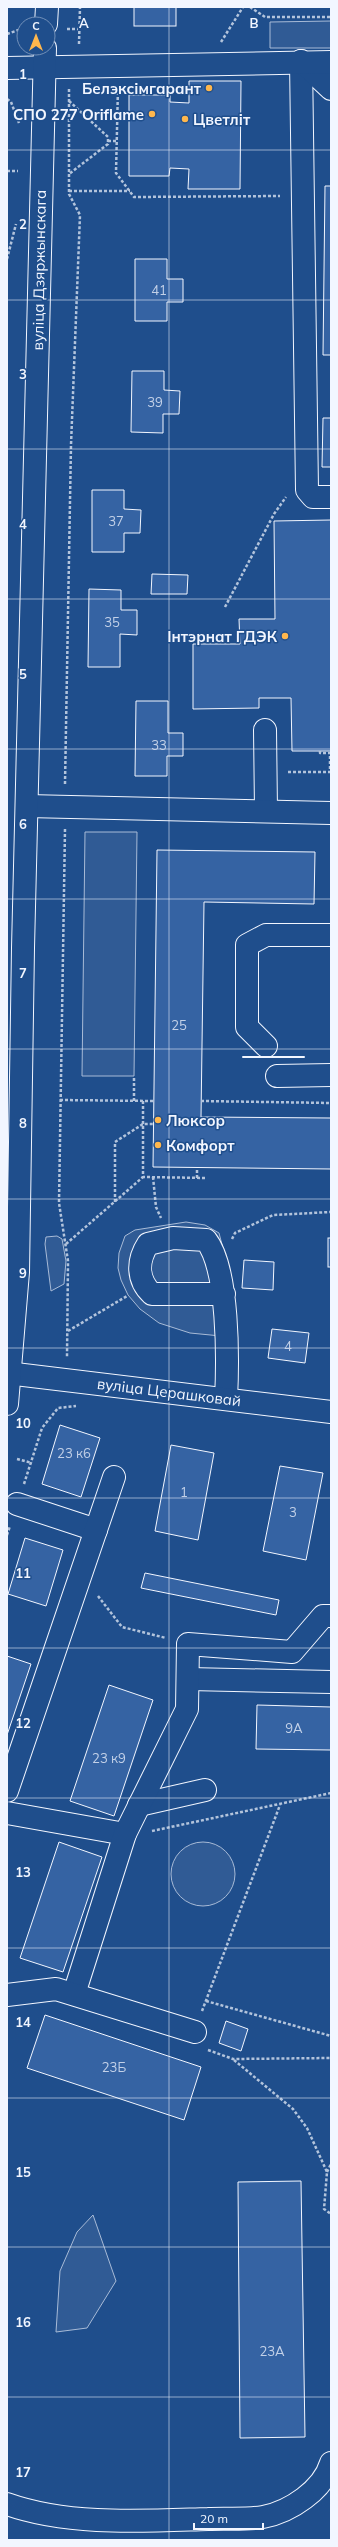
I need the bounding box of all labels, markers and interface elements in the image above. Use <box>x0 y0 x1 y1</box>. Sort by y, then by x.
text: A <box>79 15 89 31</box>
text: B <box>250 15 259 31</box>
north arrow <box>16 16 56 56</box>
text: С <box>32 19 40 33</box>
text: 1 <box>19 66 27 82</box>
place label: Белэксімгарант <box>82 79 202 98</box>
marker: Белэксімгарант <box>204 83 214 93</box>
place label: СПО 277 Oriflame <box>13 105 144 124</box>
marker: СПО 277 Oriflame <box>147 109 157 119</box>
place label: Цветліт <box>193 110 251 129</box>
marker: Цветліт <box>180 114 190 124</box>
street label: вуліца Дзяржынскага <box>28 189 50 351</box>
text: 2 <box>19 216 27 232</box>
house number: 41 <box>151 282 167 298</box>
text: 3 <box>19 366 27 382</box>
house number: 39 <box>147 394 163 410</box>
house number: 37 <box>108 513 124 529</box>
text: 4 <box>19 516 27 532</box>
house number: 35 <box>104 614 120 630</box>
place label: Інтэрнат ГДЭК <box>167 627 278 646</box>
marker: Інтэрнат ГДЭК <box>280 631 290 641</box>
text: 5 <box>19 666 27 682</box>
house number: 33 <box>151 737 167 753</box>
text: 6 <box>19 816 27 832</box>
text: 7 <box>19 965 27 981</box>
house number: 25 <box>171 1017 187 1033</box>
place label: Люксор <box>166 1111 225 1130</box>
text: 8 <box>19 1115 27 1131</box>
marker: Люксор <box>153 1115 163 1125</box>
place label: Комфорт <box>166 1136 235 1155</box>
marker: Комфорт <box>153 1140 163 1150</box>
text: 9 <box>19 1265 27 1281</box>
house number: 4 <box>284 1338 292 1354</box>
street label: вуліца Церашковай <box>96 1374 242 1410</box>
text: 10 <box>15 1415 31 1431</box>
house number: 23 к6 <box>57 1445 91 1461</box>
house number: 1 <box>180 1484 188 1500</box>
house number: 3 <box>289 1504 297 1520</box>
text: 11 <box>15 1565 31 1581</box>
text: 12 <box>15 1715 31 1731</box>
house number: 9А <box>285 1720 303 1736</box>
house number: 23 к9 <box>92 1750 126 1766</box>
text: 13 <box>15 1864 31 1880</box>
text: 14 <box>15 2014 31 2030</box>
house number: 23Б <box>102 2059 126 2075</box>
text: 15 <box>15 2164 31 2180</box>
text: 16 <box>15 2314 31 2330</box>
house number: 23А <box>259 2343 285 2359</box>
text: 17 <box>15 2464 31 2480</box>
scale bar <box>194 2505 263 2531</box>
text: 20 m <box>200 2511 228 2526</box>

